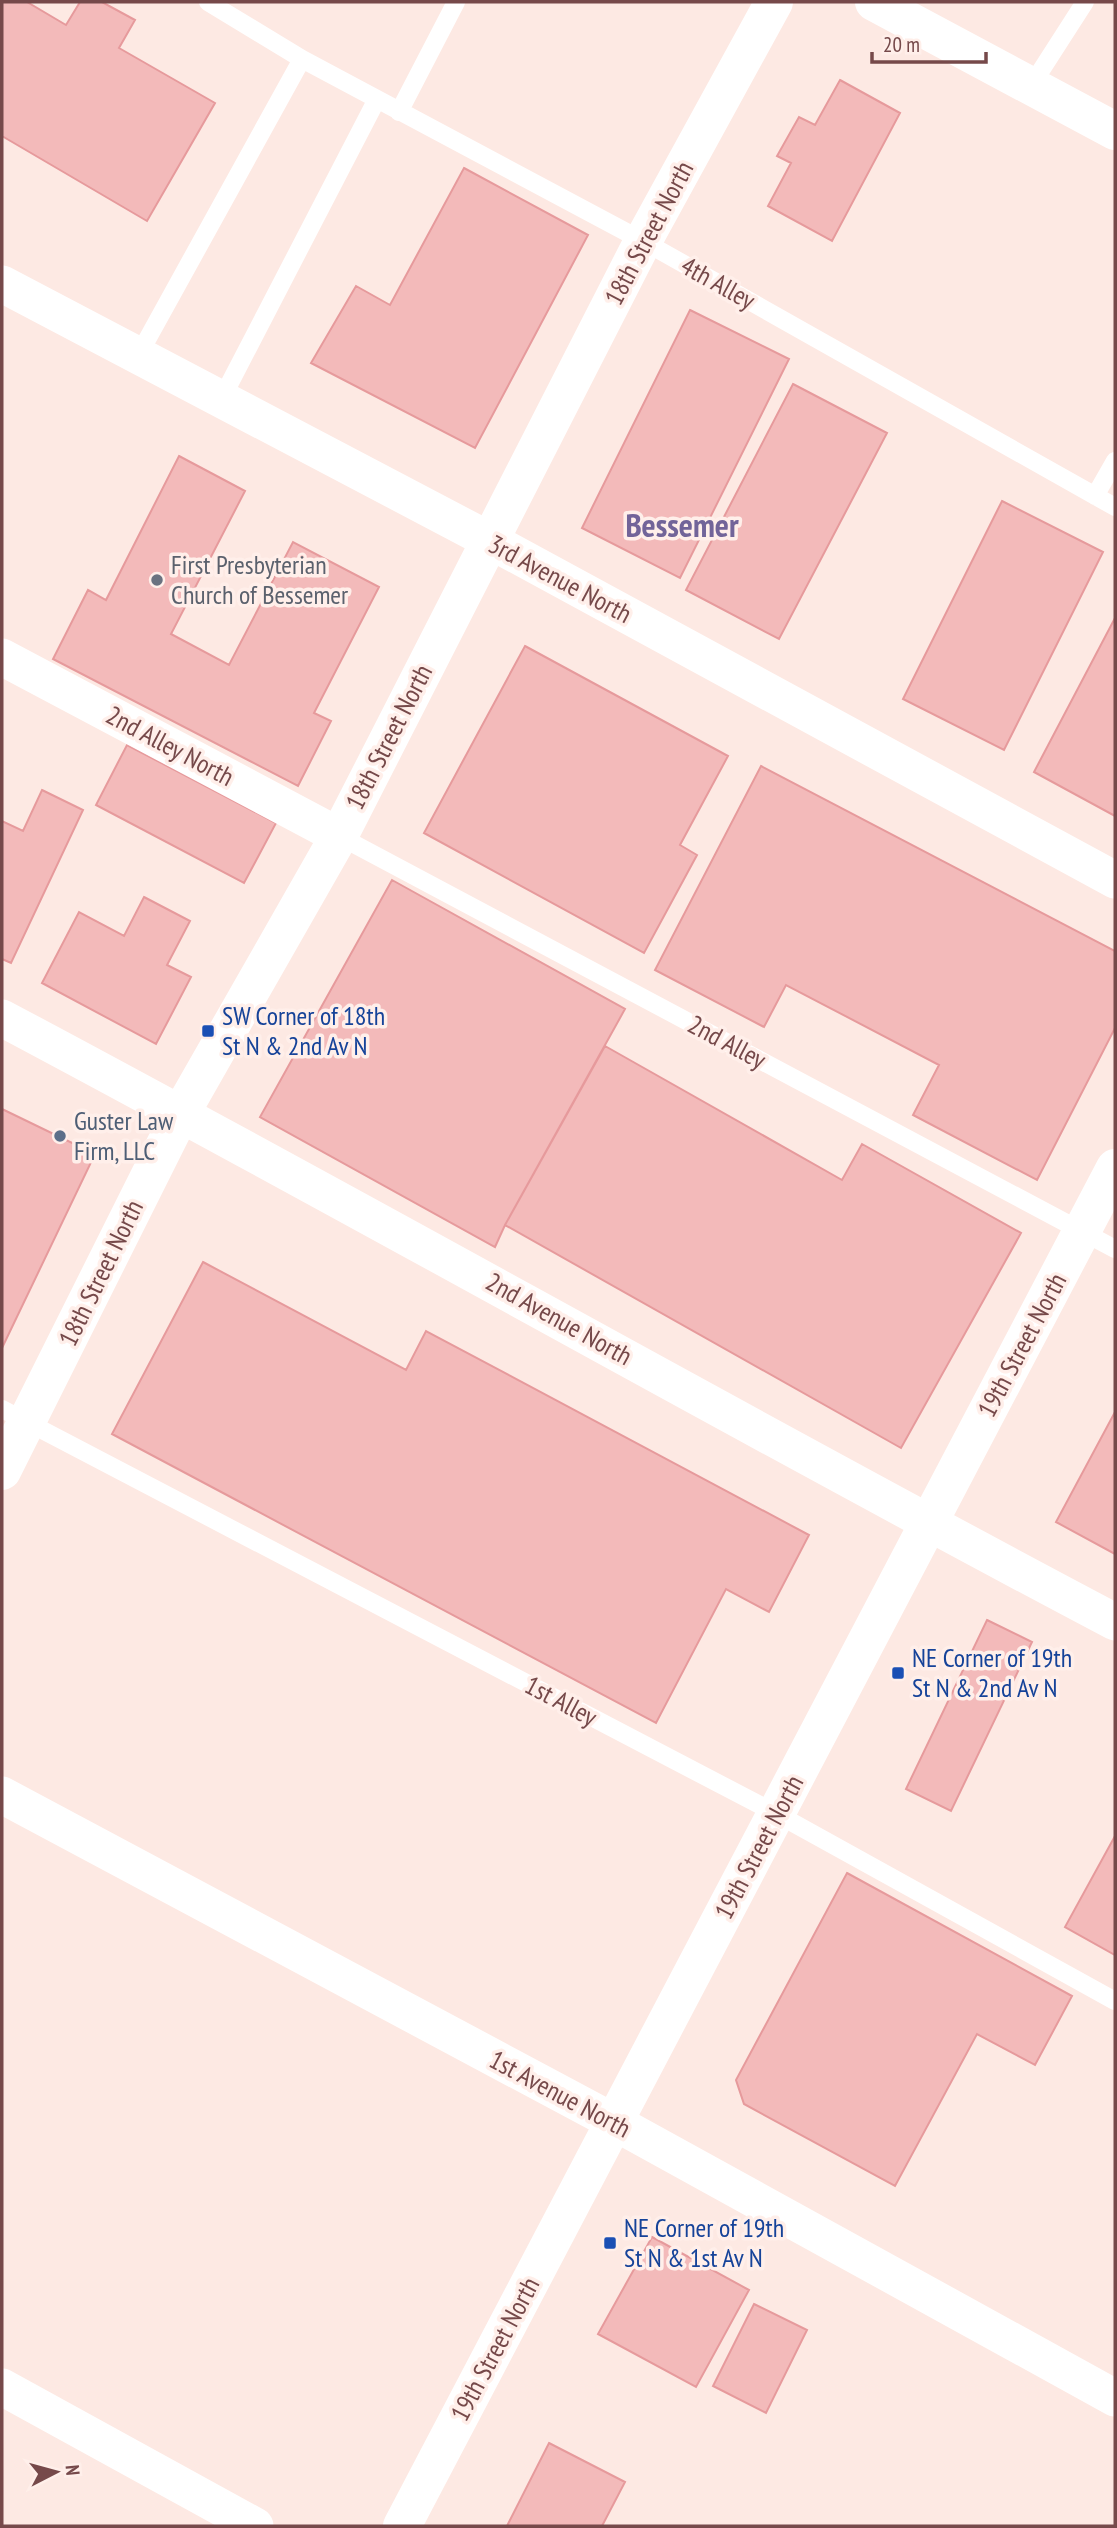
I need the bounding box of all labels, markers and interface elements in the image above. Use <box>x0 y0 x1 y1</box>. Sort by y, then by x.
scale bar <box>872 21 986 65</box>
text: 20 m <box>883 31 920 58</box>
street label: 18th Street North <box>597 155 700 310</box>
street label: 4th Alley <box>675 249 761 316</box>
district label: Bessemer <box>625 503 739 546</box>
street label: 3rd Avenue North <box>483 527 638 630</box>
place label: First Presbyterian Church of Bessemer <box>171 548 348 611</box>
marker: First Presbyterian Church of Bessemer <box>149 572 165 588</box>
street label: 18th Street North <box>338 659 439 815</box>
street label: 2nd Alley North <box>101 698 240 793</box>
place label: SW Corner of 18th St N & 2nd Av N <box>222 999 385 1062</box>
street label: 2nd Alley <box>683 1007 772 1076</box>
marker: SW Corner of 18th St N & 2nd Av N <box>200 1023 216 1039</box>
place label: Guster Law Firm, LLC <box>74 1104 174 1167</box>
marker: Guster Law Firm, LLC <box>52 1128 68 1144</box>
street label: 18th Street North <box>51 1194 150 1351</box>
street label: 2nd Avenue North <box>480 1265 638 1372</box>
street label: 19th Street North <box>970 1267 1073 1422</box>
place label: NE Corner of 19th St N & 2nd Av N <box>912 1641 1072 1704</box>
marker: NE Corner of 19th St N & 2nd Av N <box>890 1665 906 1681</box>
street label: 1st Alley <box>520 1668 603 1733</box>
street label: 19th Street North <box>707 1769 810 1924</box>
street label: 1st Avenue North <box>484 2043 637 2145</box>
place label: NE Corner of 19th St N & 1st Av N <box>624 2211 784 2274</box>
marker: NE Corner of 19th St N & 1st Av N <box>602 2235 618 2251</box>
street label: 19th Street North <box>443 2271 546 2426</box>
north arrow <box>21 2437 91 2507</box>
text: N <box>60 2464 85 2477</box>

